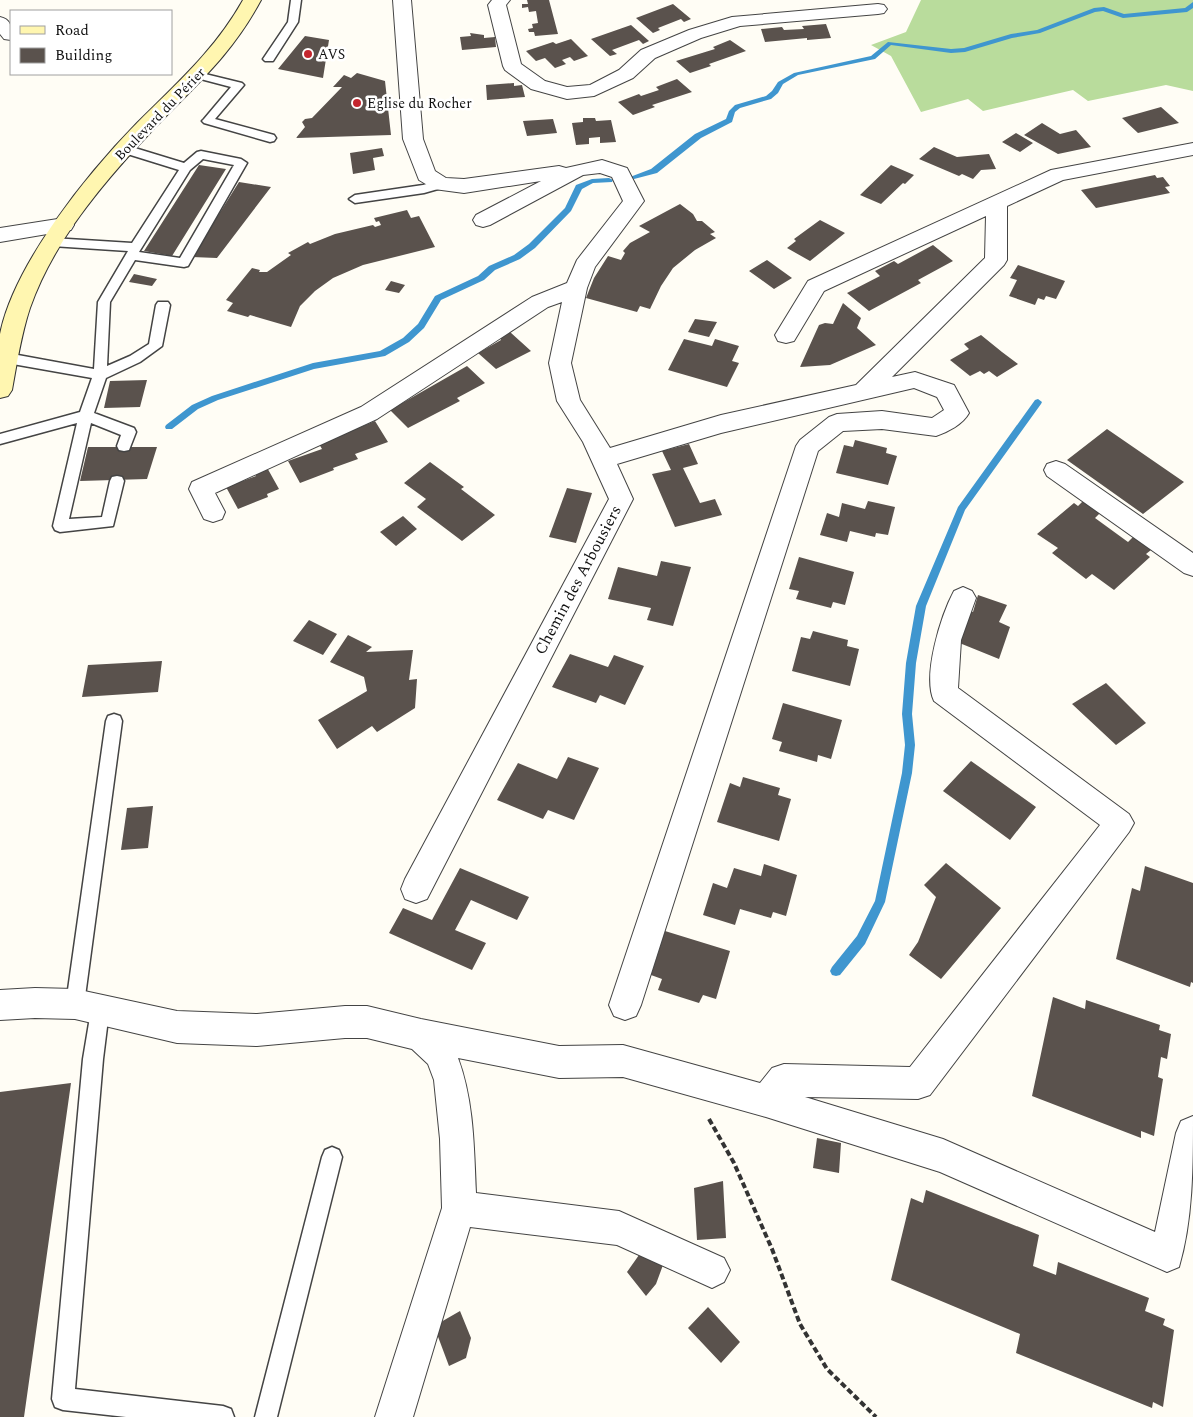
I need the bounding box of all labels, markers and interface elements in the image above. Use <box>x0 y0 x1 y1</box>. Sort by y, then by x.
legend <box>10 10 172 75</box>
text: Road <box>55 19 89 42</box>
text: Building <box>55 44 112 67</box>
place label: AVS <box>318 44 345 65</box>
marker: AVS <box>302 48 314 60</box>
street label: Boulevard du Périer <box>110 62 211 166</box>
place label: Eglise du Rocher <box>367 93 472 114</box>
marker: Eglise du Rocher <box>351 97 363 109</box>
street label: Chemin des Arbousiers <box>528 501 628 659</box>

